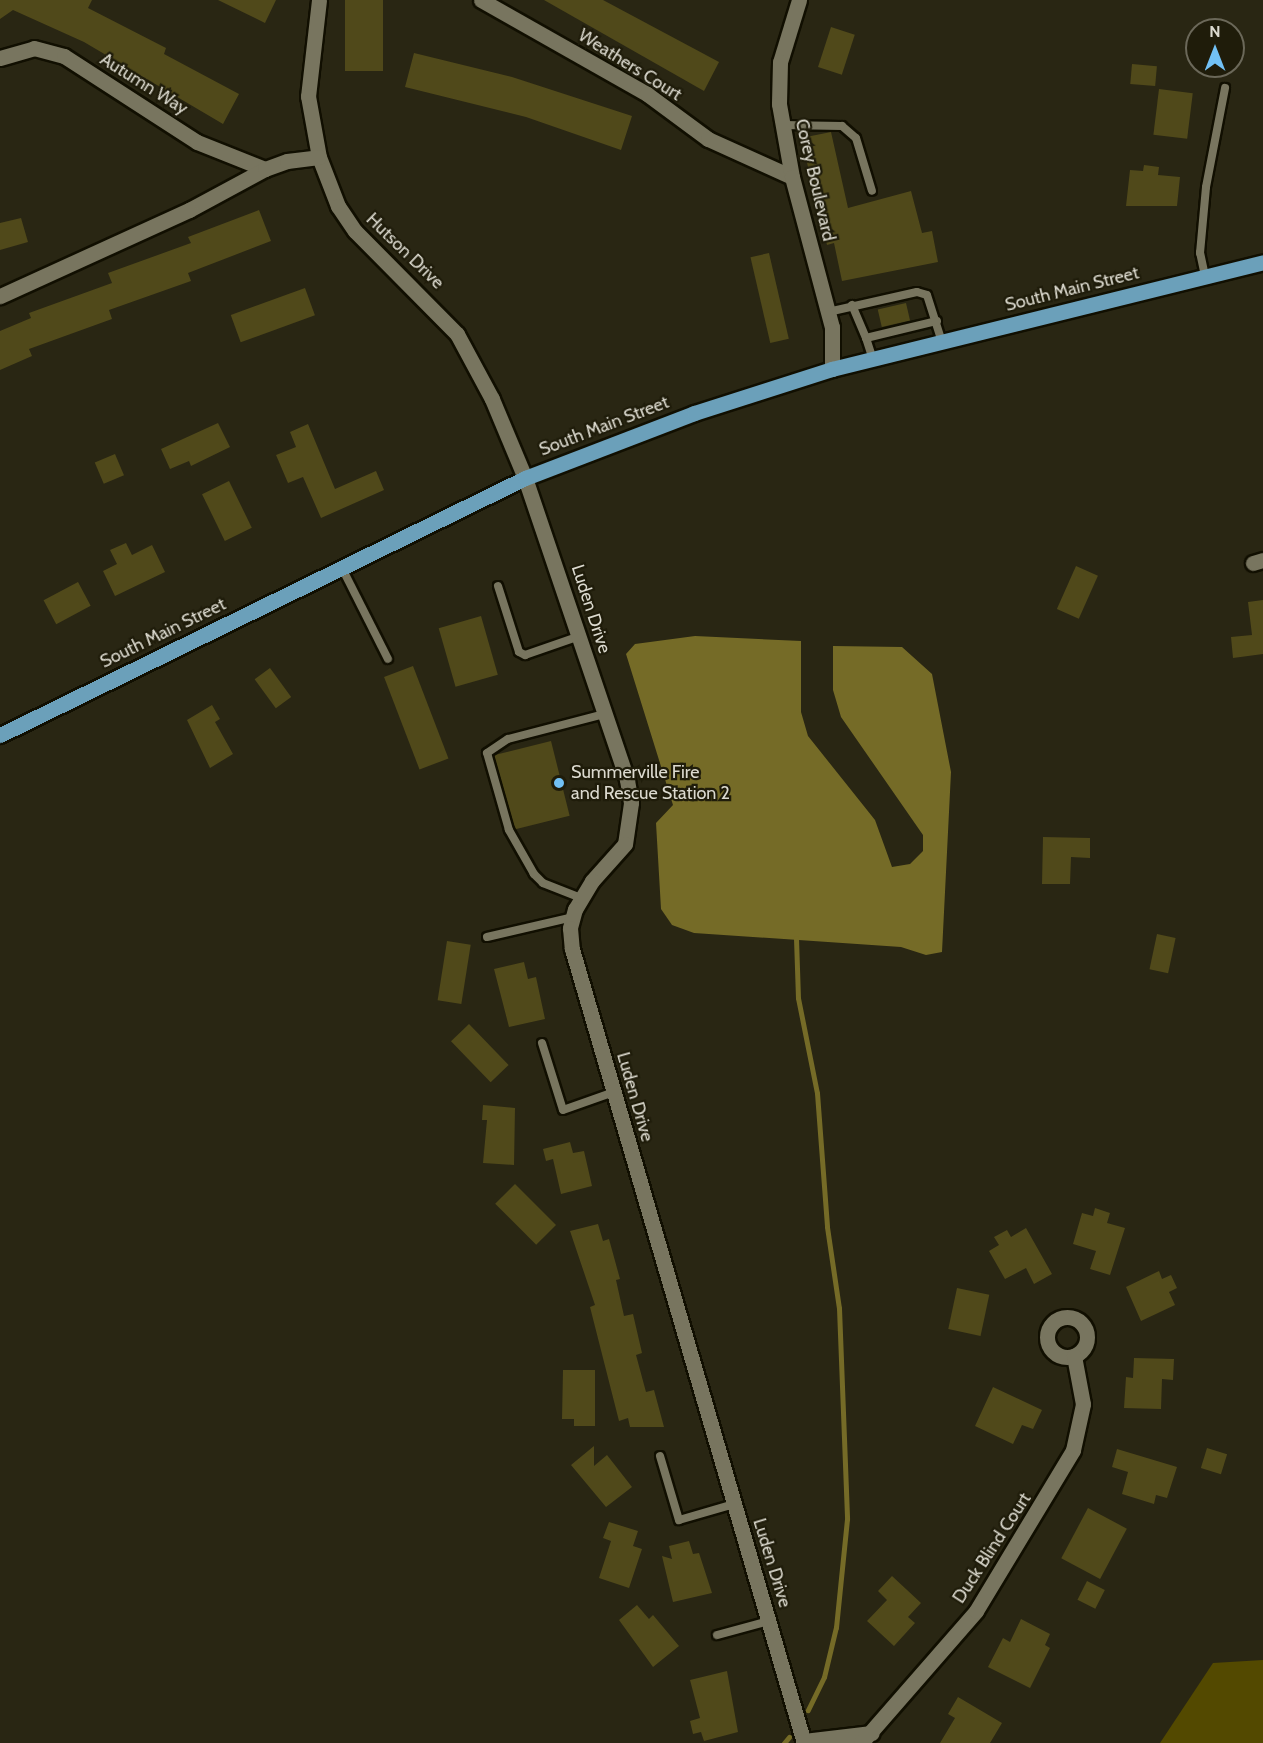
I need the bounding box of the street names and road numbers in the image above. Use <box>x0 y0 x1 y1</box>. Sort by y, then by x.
street label: Weathers Court <box>574 25 686 105</box>
street label: Autumn Way <box>96 49 192 119</box>
street label: Corey Boulevard <box>790 117 840 243</box>
street label: Hutson Drive <box>362 209 448 293</box>
street label: South Main Street <box>1003 262 1141 316</box>
street label: South Main Street <box>536 391 672 461</box>
street label: Luden Drive <box>567 562 615 656</box>
street label: South Main Street <box>97 593 229 673</box>
street label: Luden Drive <box>612 1050 658 1144</box>
street label: Duck Blind Court <box>948 1489 1036 1607</box>
street label: Luden Drive <box>748 1516 796 1610</box>

